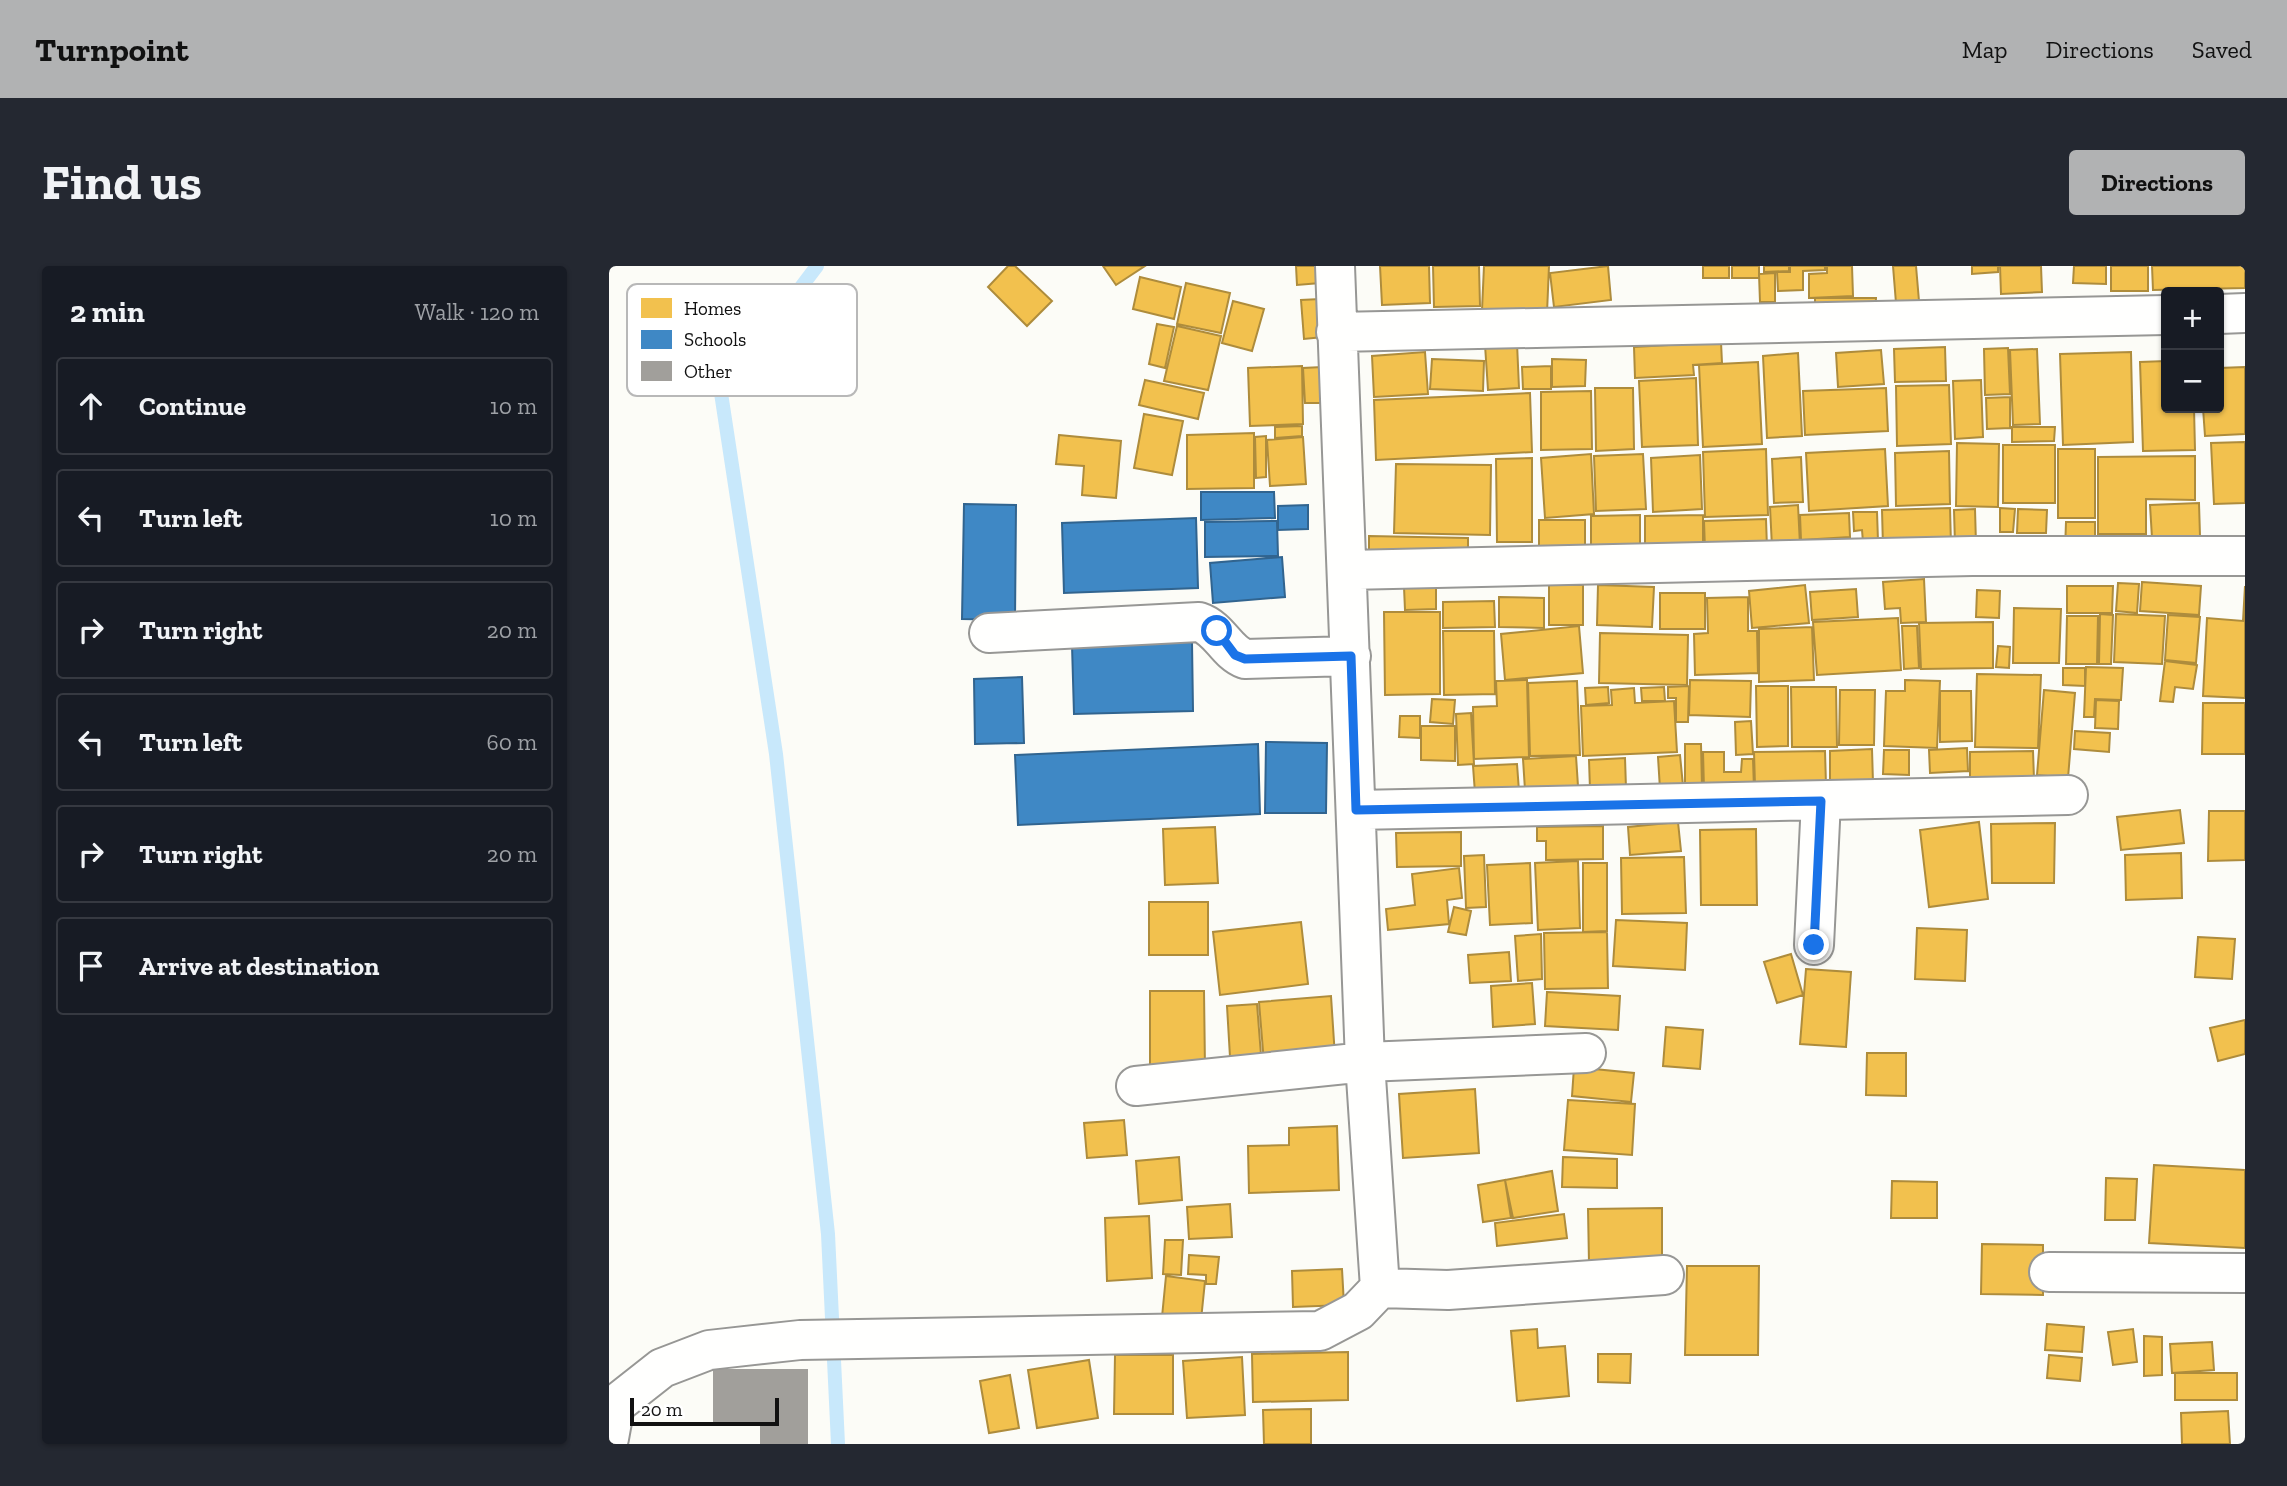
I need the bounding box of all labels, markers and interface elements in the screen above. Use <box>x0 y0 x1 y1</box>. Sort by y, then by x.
text: Turnpoint <box>35 30 189 69</box>
text: Map <box>1962 35 2008 64</box>
text: Directions <box>2046 35 2154 64</box>
text: Saved <box>2192 35 2252 64</box>
button: Directions <box>2069 150 2245 215</box>
text: Find us <box>42 153 202 212</box>
legend <box>627 284 857 396</box>
map controls <box>2161 287 2224 413</box>
button: + <box>2161 287 2224 350</box>
text: 2 min <box>70 294 145 330</box>
text: Homes <box>684 297 741 320</box>
text: Walk · 120 m <box>415 298 539 326</box>
text: Schools <box>684 328 746 351</box>
button: − <box>2161 350 2224 413</box>
text: Other <box>684 360 732 383</box>
icon: ahead <box>72 387 110 425</box>
text: Continue <box>139 390 246 422</box>
text: 10 m <box>490 392 537 420</box>
icon: left <box>72 499 110 537</box>
text: Turn left <box>139 502 242 534</box>
text: 10 m <box>490 504 537 532</box>
icon: right <box>72 611 110 649</box>
text: Turn right <box>139 614 262 646</box>
route start <box>1201 615 1232 646</box>
text: 20 m <box>487 616 537 644</box>
icon: left <box>72 723 110 761</box>
text: Turn left <box>139 726 242 758</box>
text: 60 m <box>486 728 537 756</box>
icon: right <box>72 835 110 873</box>
text: Turn right <box>139 838 262 870</box>
text: 20 m <box>487 840 537 868</box>
route end <box>1798 929 1829 960</box>
icon: arrive <box>72 947 110 985</box>
text: Arrive at destination <box>139 950 379 982</box>
scale bar <box>630 1395 779 1427</box>
text: 20 m <box>641 1398 682 1421</box>

